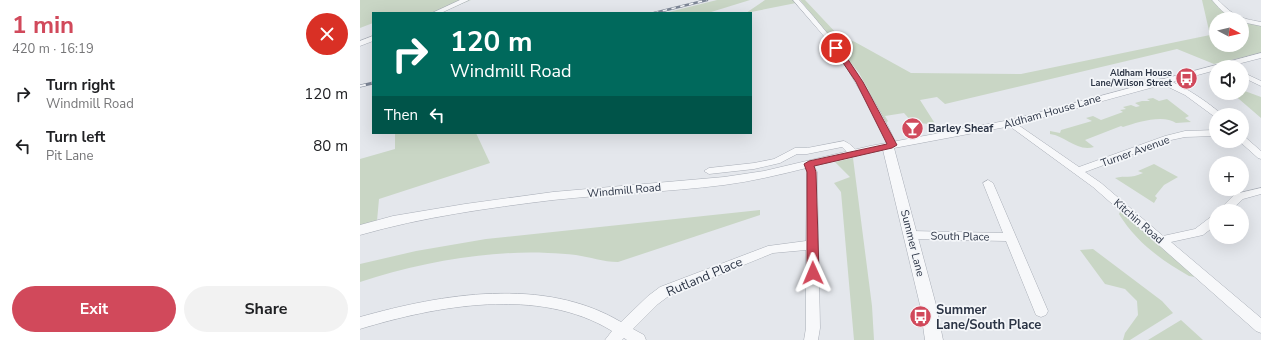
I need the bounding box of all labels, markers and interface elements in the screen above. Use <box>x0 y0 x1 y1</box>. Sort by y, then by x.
text: 1 min <box>12 9 74 41</box>
north arrow <box>1209 12 1249 52</box>
map controls <box>1209 12 1249 244</box>
button: close <box>306 13 348 55</box>
text: 120 m <box>450 23 533 61</box>
icon: right <box>384 28 436 80</box>
pin <box>819 31 853 65</box>
icon: arrive <box>825 37 847 59</box>
text: 420 m · 16:19 <box>12 40 94 58</box>
text: Windmill Road <box>450 59 571 83</box>
button: sound <box>1209 60 1249 100</box>
bus stop icon: Aldham House Lane/Wilson Street <box>1174 65 1200 91</box>
place label: Aldham House Lane/Wilson Street <box>1090 67 1173 89</box>
text: Turn right <box>46 75 115 95</box>
icon: right <box>12 83 34 105</box>
text: 120 m <box>304 84 348 104</box>
street label: Aldham House Lane <box>1002 90 1103 133</box>
text: Windmill Road <box>46 95 134 113</box>
icon: left <box>426 104 448 126</box>
text: Then <box>384 105 418 125</box>
button: layers <box>1209 108 1249 148</box>
bar icon: Barley Sheaf <box>900 115 926 141</box>
place label: Barley Sheaf <box>928 121 994 136</box>
text: Turn left <box>46 127 105 147</box>
street label: Turner Avenue <box>1099 132 1172 171</box>
icon: left <box>12 135 34 157</box>
text: 80 m <box>313 136 348 156</box>
text: Pit Lane <box>46 147 93 165</box>
button: + <box>1209 156 1249 196</box>
street label: Windmill Road <box>586 180 662 201</box>
street label: Kitchin Road <box>1110 195 1167 247</box>
button: − <box>1209 204 1249 244</box>
street label: Summer Lane <box>897 208 928 278</box>
street label: South Place <box>930 228 990 245</box>
position arrow <box>792 252 834 294</box>
street label: Rutland Place <box>663 253 745 301</box>
button: Exit <box>12 286 176 332</box>
button: Share <box>184 286 348 332</box>
place label: Summer Lane/South Place <box>936 301 1041 334</box>
bus stop icon: Summer Lane/South Place <box>908 303 934 329</box>

